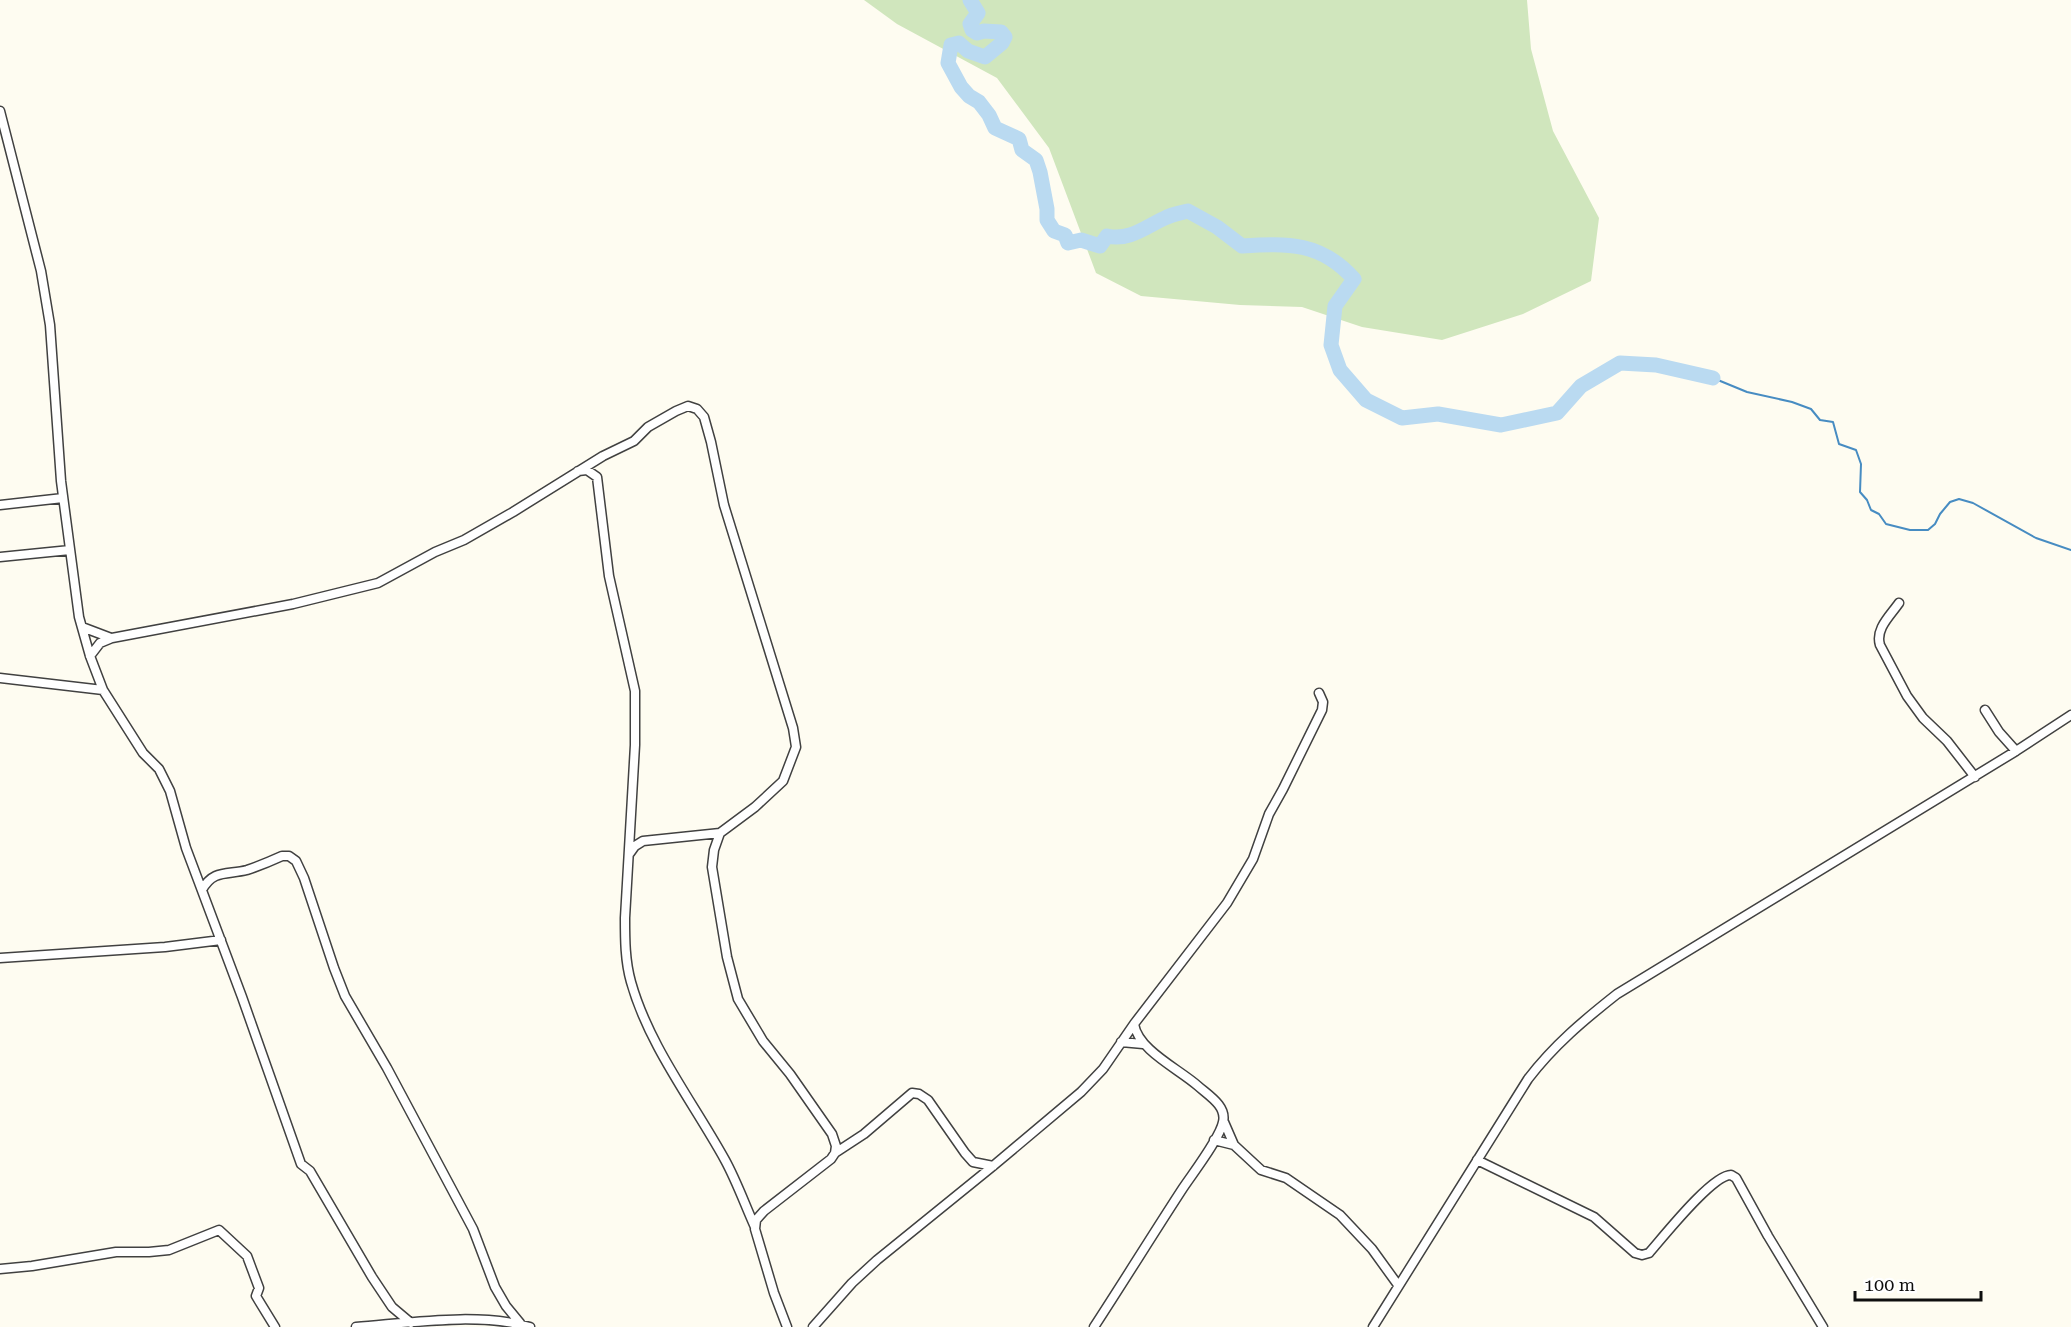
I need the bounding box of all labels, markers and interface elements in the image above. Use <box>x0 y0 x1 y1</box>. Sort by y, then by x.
scale bar <box>1855 1264 1981 1302</box>
text: 100 m <box>1864 1274 1915 1295</box>

